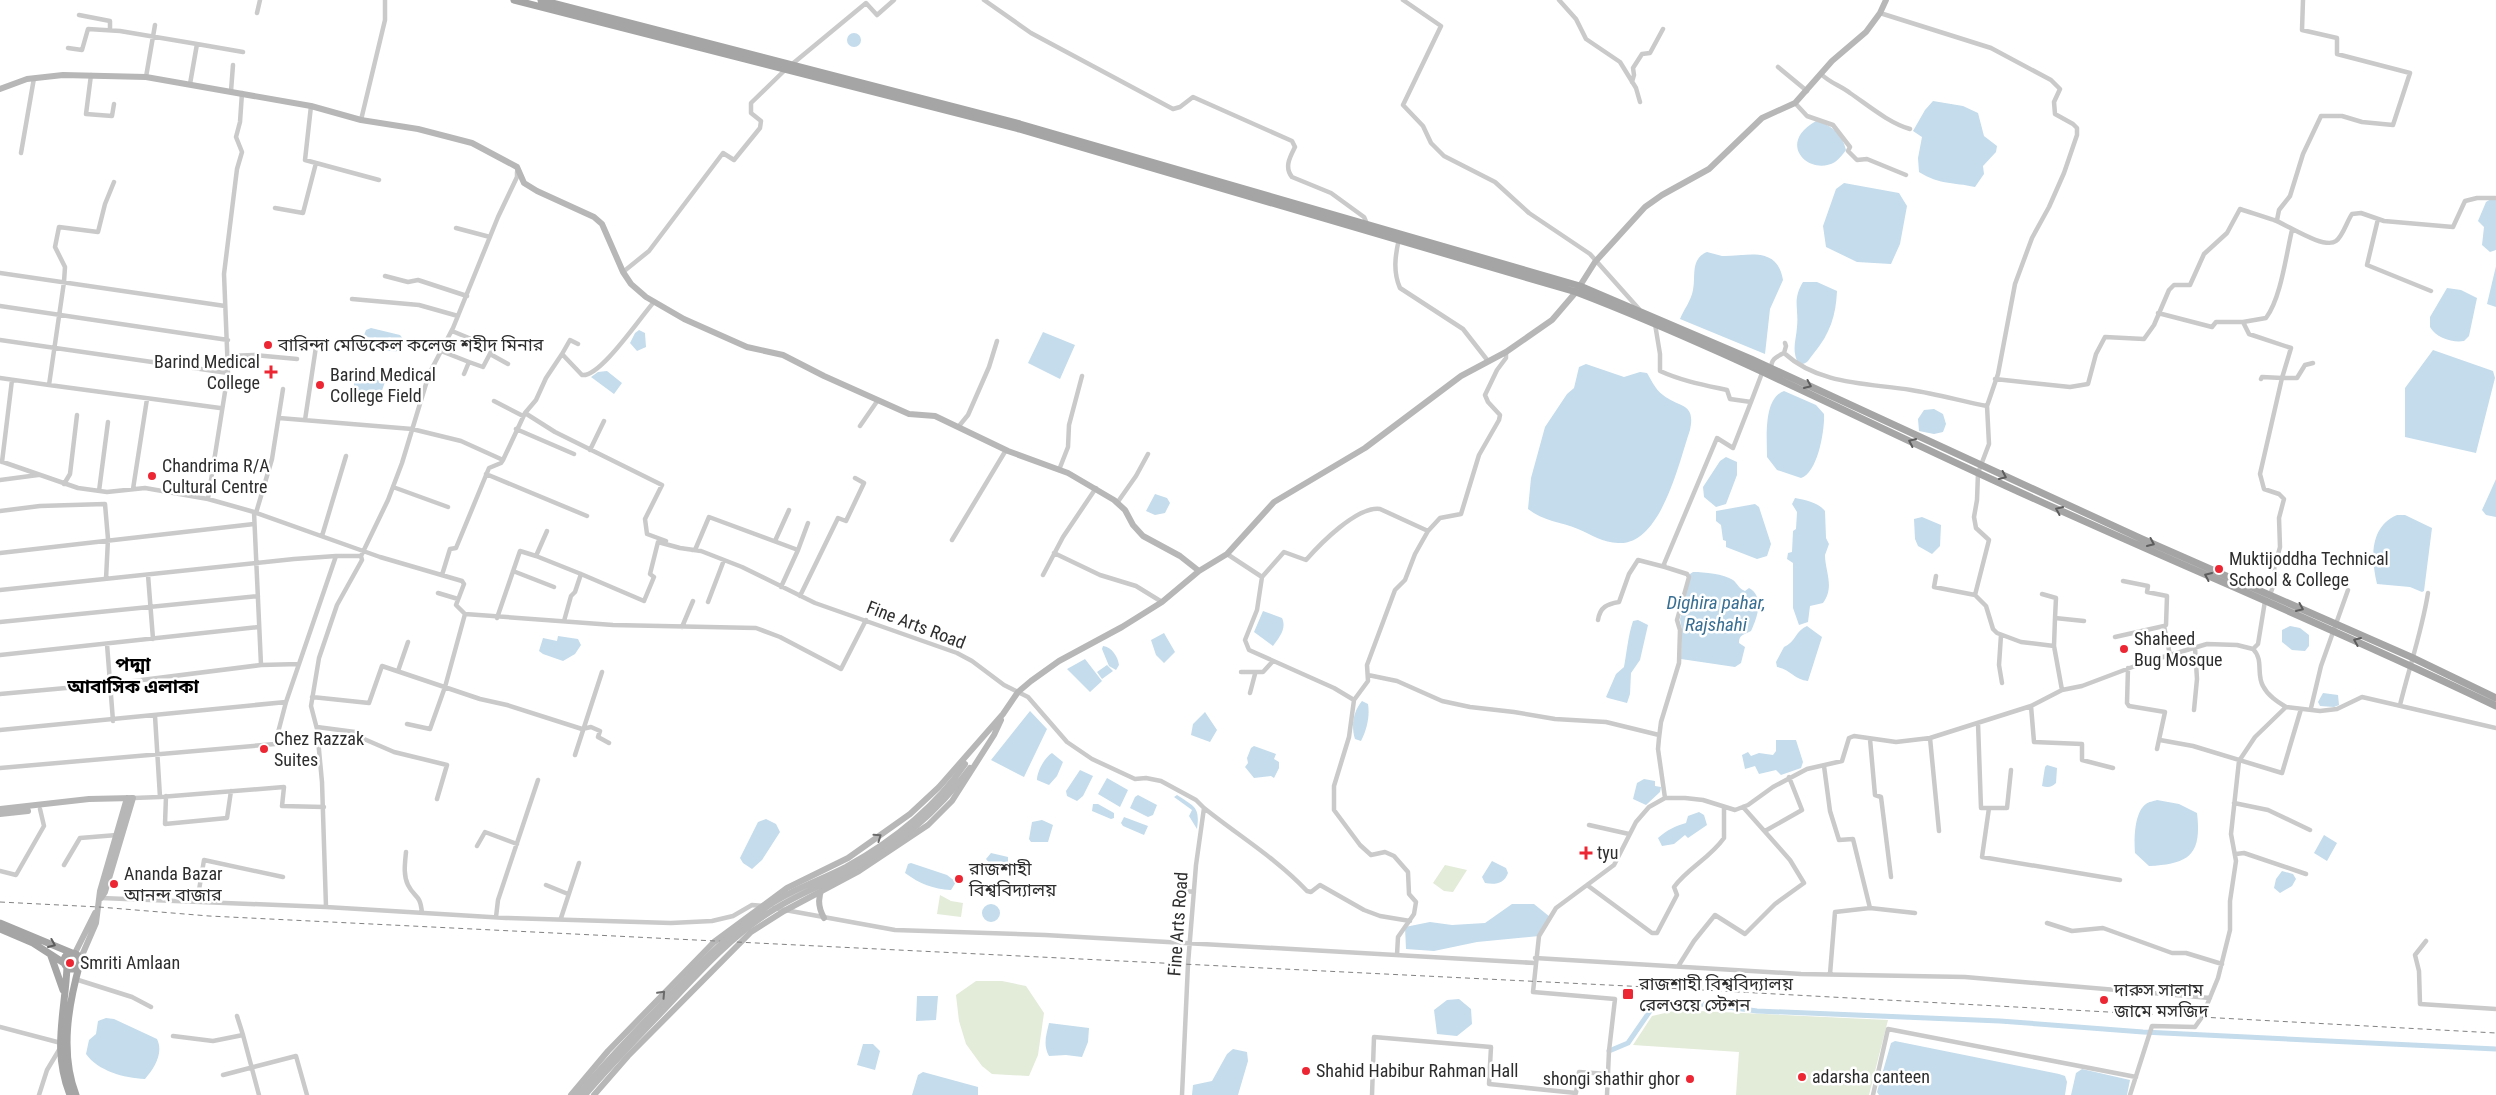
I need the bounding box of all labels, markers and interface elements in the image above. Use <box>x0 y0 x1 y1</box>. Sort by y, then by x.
place label: বারিন্দা মেডিকেল কলেজ শহীদ মিনার <box>277 334 544 355</box>
marker: বারিন্দা মেডিকেল কলেজ শহীদ মিনার <box>262 339 274 351</box>
place label: Barind Medical College <box>154 351 260 393</box>
place label: Barind Medical College Field <box>330 364 436 406</box>
marker: Barind Medical College <box>264 365 278 379</box>
marker: Barind Medical College Field <box>314 379 326 391</box>
one-way arrow <box>1803 379 1812 390</box>
one-way arrow <box>1908 438 1917 448</box>
place label: Chandrima R/A Cultural Centre <box>162 455 270 497</box>
marker: Chandrima R/A Cultural Centre <box>146 470 158 482</box>
one-way arrow <box>1998 470 2007 480</box>
one-way arrow <box>2055 506 2064 516</box>
one-way arrow <box>2146 537 2155 548</box>
place label: Muktijoddha Technical School & College <box>2229 548 2389 590</box>
marker: Muktijoddha Technical School & College <box>2213 563 2225 575</box>
one-way arrow <box>2204 572 2213 583</box>
water label: Dighira pahar, Rajshahi <box>1666 591 1766 636</box>
street label: Fine Arts Road <box>864 596 969 653</box>
one-way arrow <box>2295 602 2304 613</box>
place label: Shaheed Bug Mosque <box>2134 628 2223 670</box>
one-way arrow <box>2353 636 2362 647</box>
marker: Shaheed Bug Mosque <box>2118 643 2130 655</box>
district label: পদ্মা আবাসিক এলাকা <box>66 653 199 698</box>
place label: Chez Razzak Suites <box>274 728 364 770</box>
marker: Chez Razzak Suites <box>258 743 270 755</box>
one-way arrow <box>872 834 881 843</box>
place label: tyu <box>1597 842 1619 863</box>
marker: tyu <box>1579 846 1593 860</box>
place label: রাজশাহী বিশ্ববিদ্যালয় <box>968 858 1057 900</box>
place label: Ananda Bazar আনন্দ বাজার <box>123 863 223 905</box>
street label: Fine Arts Road <box>1163 871 1192 977</box>
marker: রাজশাহী বিশ্ববিদ্যালয় <box>953 873 965 885</box>
marker: Ananda Bazar আনন্দ বাজার <box>108 878 120 890</box>
one-way arrow <box>47 938 56 949</box>
place label: Smriti Amlaan <box>80 952 180 973</box>
marker: Smriti Amlaan <box>64 957 76 969</box>
place label: রাজশাহী বিশ্ববিদ্যালয় রেলওয়ে স্টেশন <box>1638 973 1794 1015</box>
place label: দারুস সালাম জামে মসজিদ <box>2113 979 2209 1021</box>
marker: রাজশাহী বিশ্ববিদ্যালয় রেলওয়ে স্টেশন <box>1621 987 1635 1001</box>
one-way arrow <box>656 990 665 999</box>
marker: দারুস সালাম জামে মসজিদ <box>2098 994 2110 1006</box>
place label: Shahid Habibur Rahman Hall <box>1316 1060 1518 1081</box>
marker: Shahid Habibur Rahman Hall <box>1300 1065 1312 1077</box>
place label: adarsha canteen <box>1812 1066 1930 1087</box>
place label: shongi shathir ghor <box>1543 1068 1681 1089</box>
marker: adarsha canteen <box>1796 1071 1808 1083</box>
marker: shongi shathir ghor <box>1684 1073 1696 1085</box>

